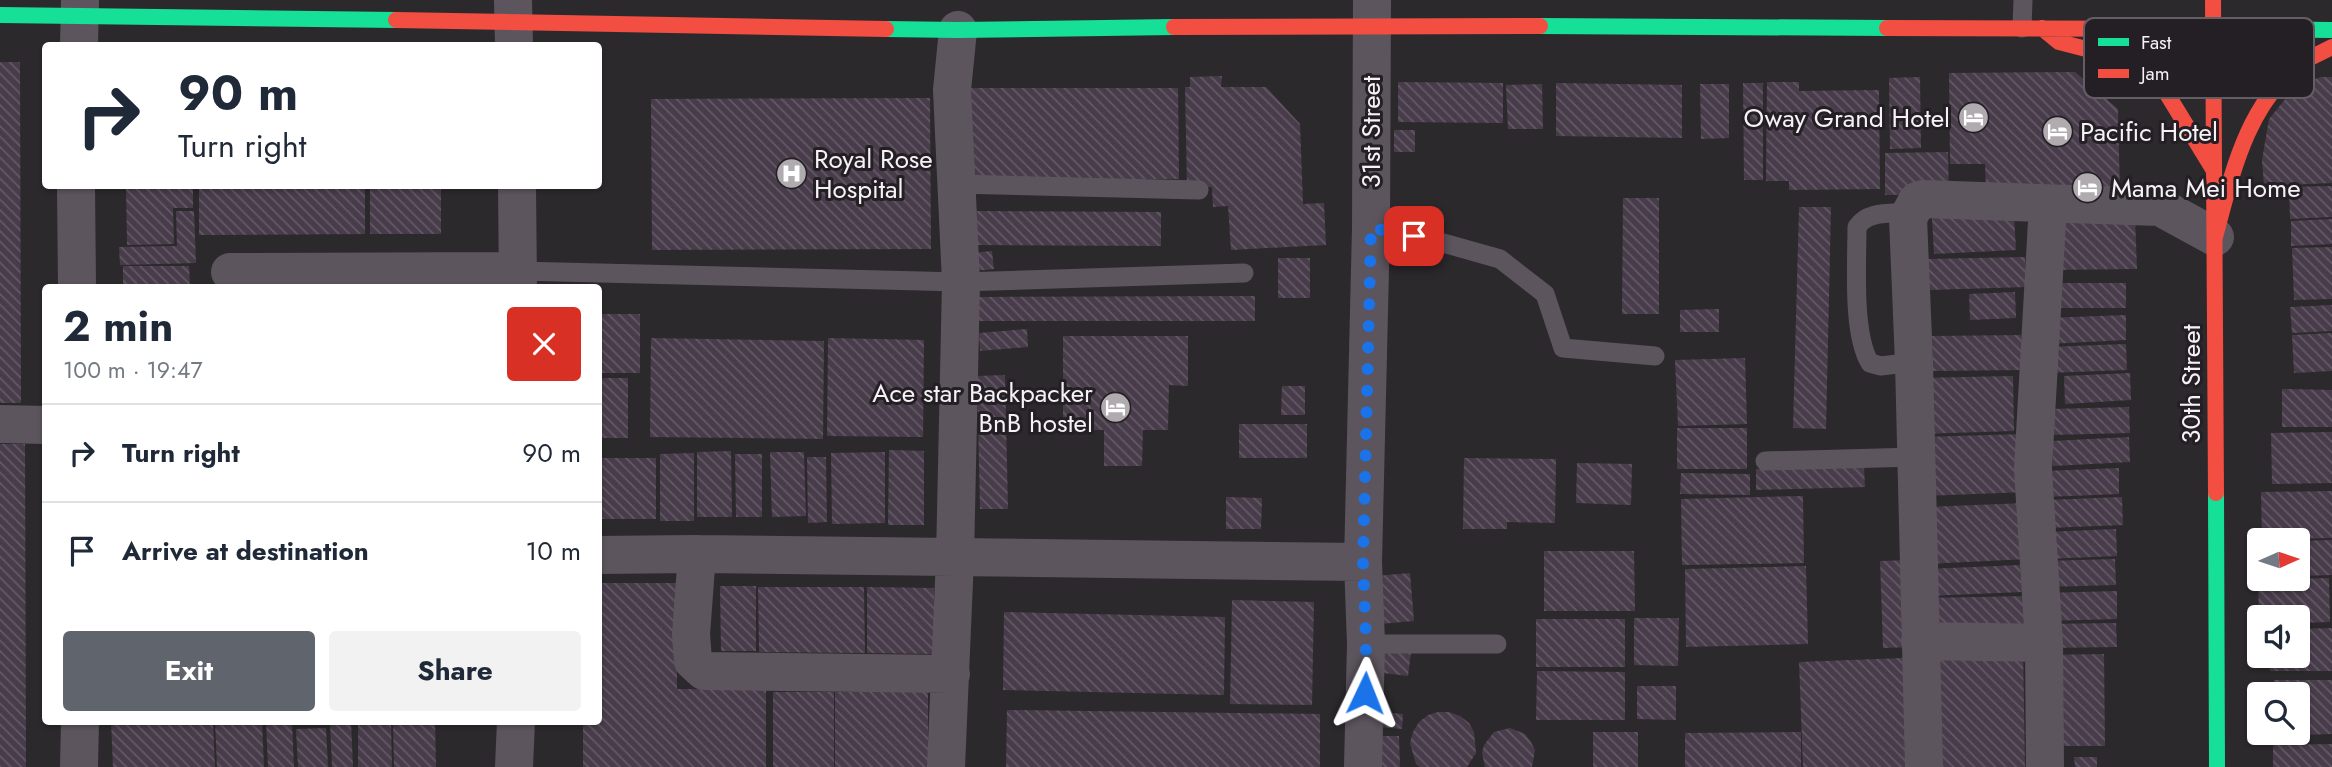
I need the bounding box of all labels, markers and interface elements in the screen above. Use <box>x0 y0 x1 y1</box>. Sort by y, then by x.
legend <box>2084 18 2314 98</box>
text: Fast <box>2141 29 2172 56</box>
text: 90 m <box>178 58 298 128</box>
text: Jam <box>2138 60 2170 87</box>
icon: right <box>63 70 154 161</box>
street label: 31st Street <box>1352 75 1390 188</box>
place label: Oway Grand Hotel <box>1744 99 1950 137</box>
hotel icon: Oway Grand Hotel <box>1956 101 1990 135</box>
place label: Pacific Hotel <box>2080 113 2218 151</box>
hotel icon: Pacific Hotel <box>2040 115 2074 149</box>
text: Turn right <box>178 123 307 169</box>
place label: Royal Rose Hospital <box>814 140 933 208</box>
hospital icon: Royal Rose Hospital <box>774 157 808 191</box>
place label: Mama Mei Home <box>2111 169 2301 207</box>
hotel icon: Mama Mei Home <box>2071 171 2105 205</box>
pin <box>1384 206 1444 266</box>
icon: arrive <box>1395 217 1433 255</box>
text: 2 min <box>63 296 173 357</box>
button: close <box>507 307 581 381</box>
street label: 30th Street <box>2172 323 2210 444</box>
text: 100 m · 19:47 <box>63 353 202 387</box>
place label: Ace star Backpacker BnB hostel <box>872 374 1093 442</box>
hotel icon: Ace star Backpacker BnB hostel <box>1099 391 1133 425</box>
icon: right <box>63 434 101 472</box>
text: Turn right <box>122 434 240 472</box>
text: 90 m <box>522 434 581 472</box>
north arrow <box>2247 528 2310 592</box>
map controls <box>2247 528 2310 745</box>
icon: arrive <box>63 532 101 570</box>
text: Arrive at destination <box>122 532 369 570</box>
text: 10 m <box>526 532 581 570</box>
button: sound <box>2247 605 2310 668</box>
button: Exit <box>63 631 315 711</box>
button: Share <box>329 631 581 711</box>
position arrow <box>1328 656 1402 730</box>
button: search <box>2247 682 2310 745</box>

